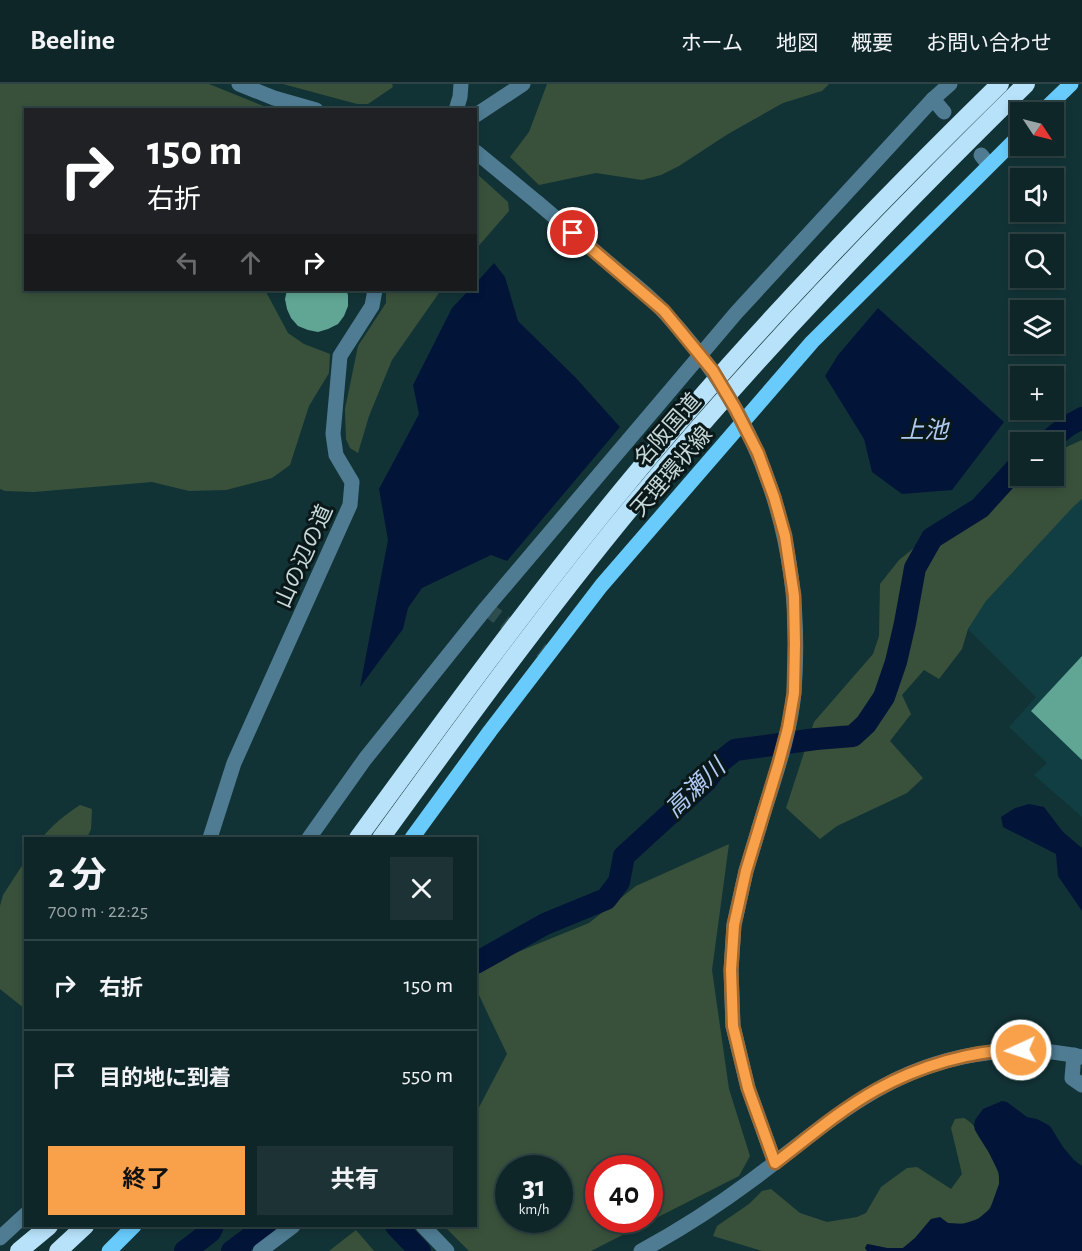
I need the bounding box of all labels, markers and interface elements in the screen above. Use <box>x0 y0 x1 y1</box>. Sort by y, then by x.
text: Beeline <box>30 27 115 55</box>
text: ホーム <box>681 33 743 54</box>
text: 地図 <box>776 33 818 54</box>
text: 概要 <box>851 33 893 54</box>
text: お問い合わせ <box>926 33 1052 54</box>
north arrow <box>1010 102 1064 156</box>
map controls <box>1010 102 1064 486</box>
text: 150 m <box>147 130 242 172</box>
icon: right <box>48 132 126 210</box>
button: sound <box>1010 168 1064 222</box>
text: 右折 <box>147 186 201 213</box>
pin <box>547 207 598 258</box>
icon: arrive <box>556 216 589 249</box>
button: search <box>1010 234 1064 288</box>
icon: left <box>171 246 204 279</box>
icon: ahead <box>234 246 267 279</box>
icon: right <box>297 246 330 279</box>
button: layers <box>1010 300 1064 354</box>
button: + <box>1010 366 1064 420</box>
street label: 名阪国道 <box>630 389 705 470</box>
water label: 上池 <box>900 417 950 443</box>
street label: 天理環状線 <box>627 422 716 520</box>
button: − <box>1010 432 1064 486</box>
street label: 山の辺の道 <box>271 501 336 611</box>
water label: 高瀬川 <box>660 752 732 822</box>
button: close <box>390 857 453 920</box>
text: 2 分 <box>48 858 106 894</box>
text: 700 m · 22:25 <box>48 901 148 921</box>
icon: right <box>48 969 81 1002</box>
text: 150 m <box>403 974 453 996</box>
text: 右折 <box>99 977 143 999</box>
position arrow <box>989 1018 1053 1082</box>
icon: arrive <box>48 1059 81 1092</box>
text: 550 m <box>402 1064 453 1086</box>
text: 目的地に到着 <box>99 1067 231 1089</box>
button: 終了 <box>48 1146 245 1215</box>
button: 共有 <box>257 1146 453 1215</box>
speed limit sign: 40 <box>585 1155 663 1233</box>
text: 31 <box>522 1172 546 1202</box>
text: km/h <box>519 1202 549 1217</box>

